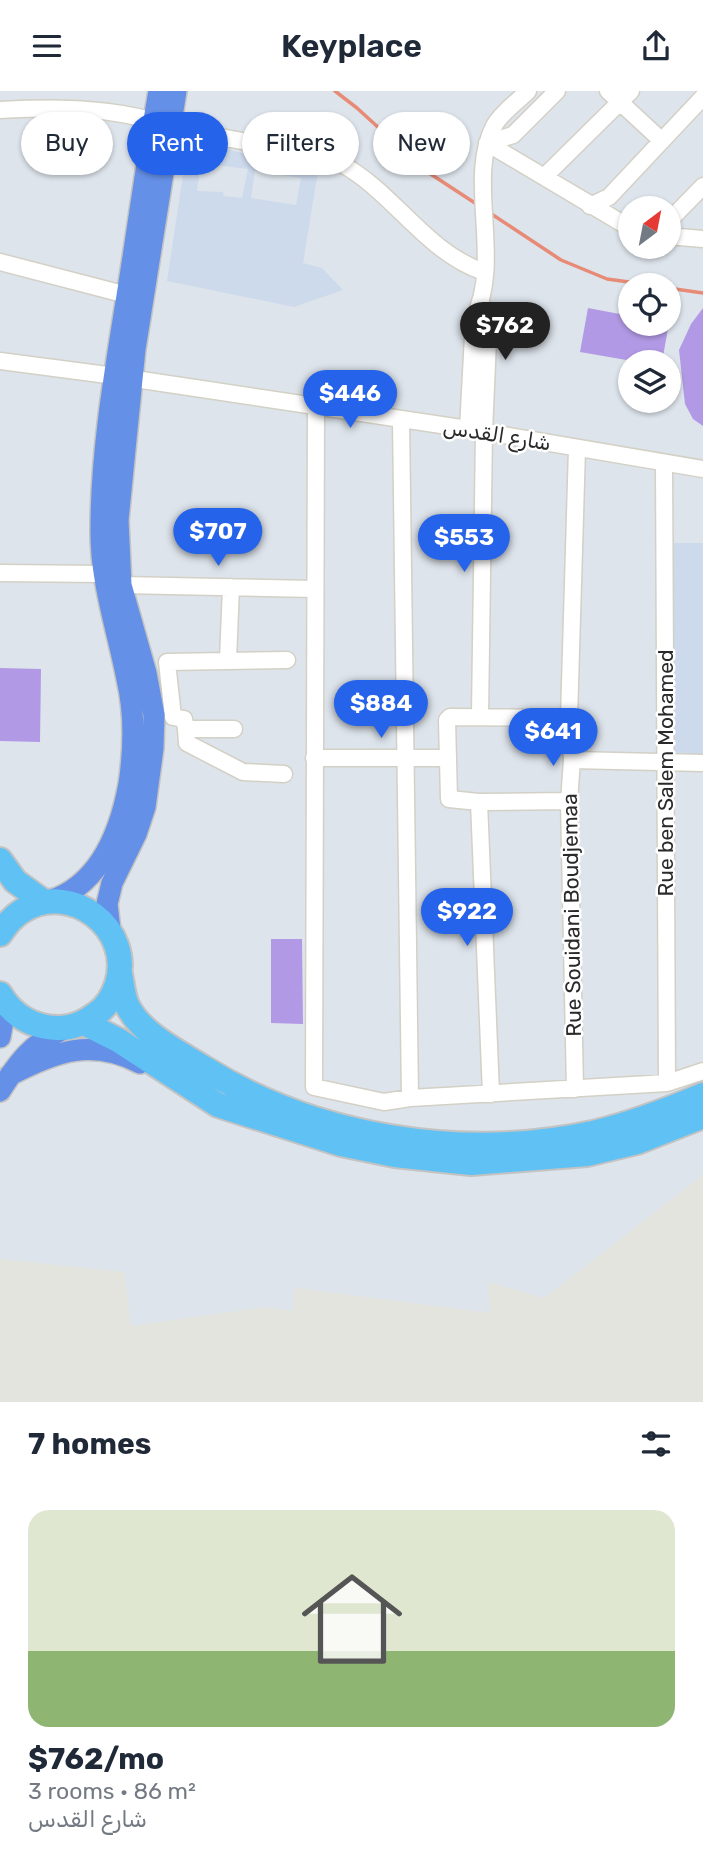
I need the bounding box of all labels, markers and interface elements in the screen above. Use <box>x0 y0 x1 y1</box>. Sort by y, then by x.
icon: menu <box>28 27 66 65</box>
text: Keyplace <box>281 27 422 65</box>
icon: share <box>637 27 675 65</box>
chip: Buy <box>21 112 113 175</box>
chip: Rent <box>127 112 228 175</box>
chip: Filters <box>242 112 359 175</box>
chip: New <box>373 112 470 175</box>
north arrow <box>618 196 681 259</box>
map controls <box>618 196 681 413</box>
button: locate <box>618 273 681 336</box>
pin: $762 <box>464 303 546 362</box>
text: $762 <box>476 311 534 339</box>
button: layers <box>618 350 681 413</box>
pin: $446 <box>309 371 391 430</box>
text: $446 <box>319 379 381 407</box>
street label: شارع القدس <box>441 414 553 457</box>
pin: $707 <box>177 509 259 568</box>
pin: $553 <box>423 515 505 574</box>
text: $707 <box>189 517 247 545</box>
text: $553 <box>434 523 494 551</box>
street label: Rue ben Salem Mohamed <box>653 650 678 896</box>
pin: $884 <box>340 681 422 740</box>
text: $884 <box>350 689 412 717</box>
pin: $641 <box>512 709 594 768</box>
text: $641 <box>525 717 581 745</box>
street label: Rue Souidani Boudjemaa <box>557 793 586 1037</box>
pin: $922 <box>426 889 508 948</box>
text: $922 <box>437 897 497 925</box>
icon: filters <box>637 1425 675 1463</box>
text: 7 homes <box>28 1426 151 1462</box>
icon: home <box>289 1556 415 1682</box>
text: $762/mo <box>28 1741 164 1777</box>
text: 3 rooms · 86 m² <box>28 1777 196 1805</box>
text: شارع القدس <box>28 1805 147 1833</box>

